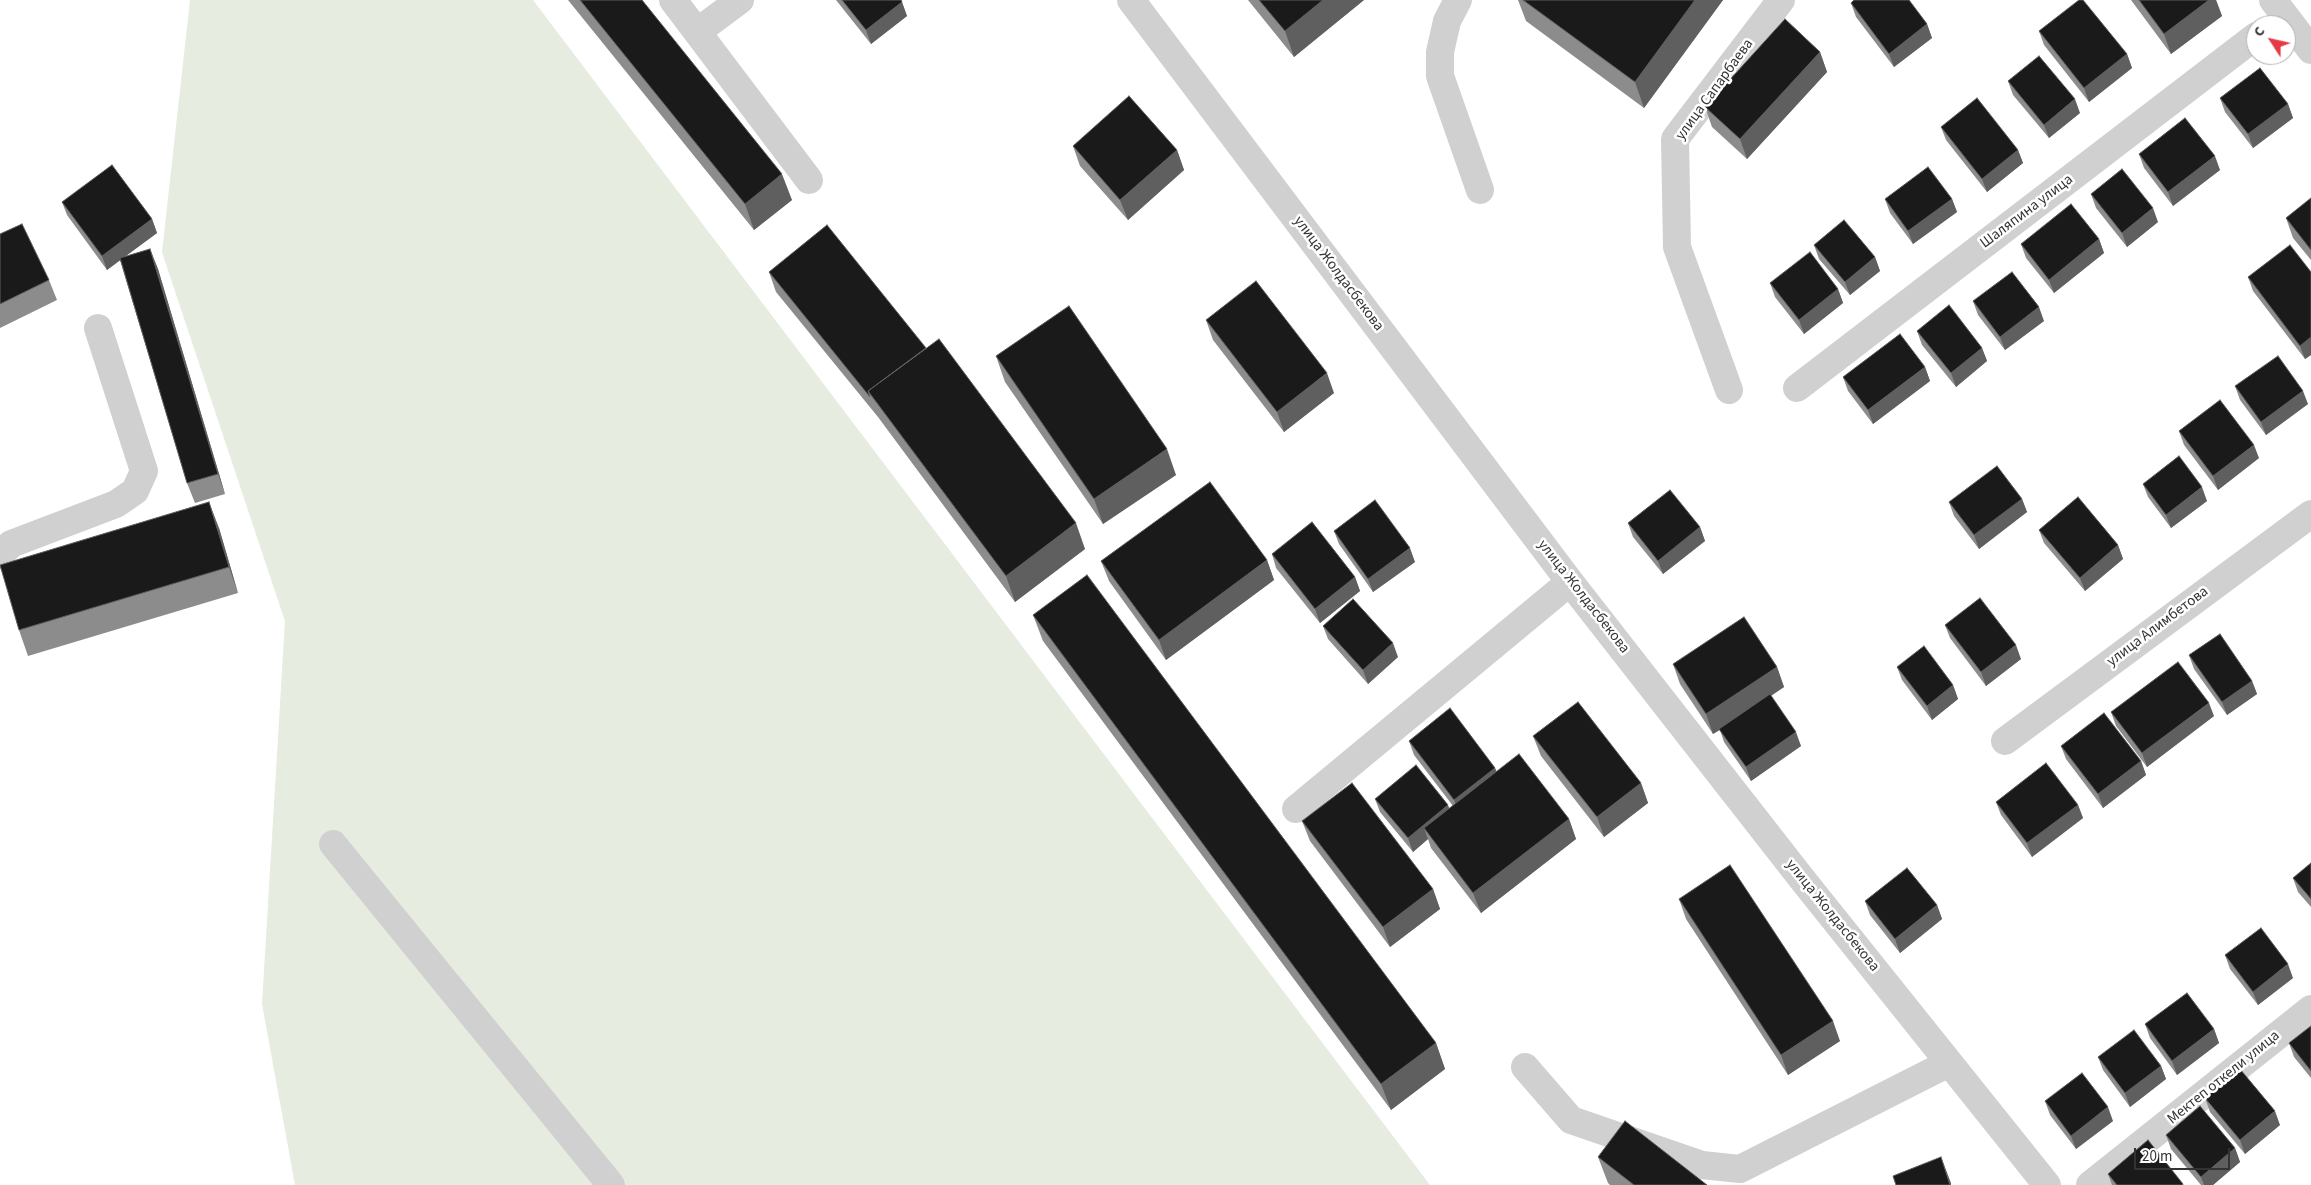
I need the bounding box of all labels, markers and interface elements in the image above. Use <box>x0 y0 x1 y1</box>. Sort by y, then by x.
north arrow <box>2246 15 2296 65</box>
text: С <box>2249 23 2270 41</box>
street label: улица Сапарбаева <box>1672 36 1758 144</box>
street label: Шаляпина улица <box>1977 171 2077 253</box>
street label: улица Жолдасбекова <box>1289 213 1387 335</box>
street label: улица Жолдасбекова <box>1533 537 1633 657</box>
street label: улица Алимбетова <box>2104 583 2212 671</box>
street label: улица Жолдасбекова <box>1781 856 1883 976</box>
street label: Мектеп откели улица <box>2164 1027 2284 1129</box>
scale bar <box>2136 1138 2232 1170</box>
text: 20 m <box>2142 1146 2172 1167</box>

